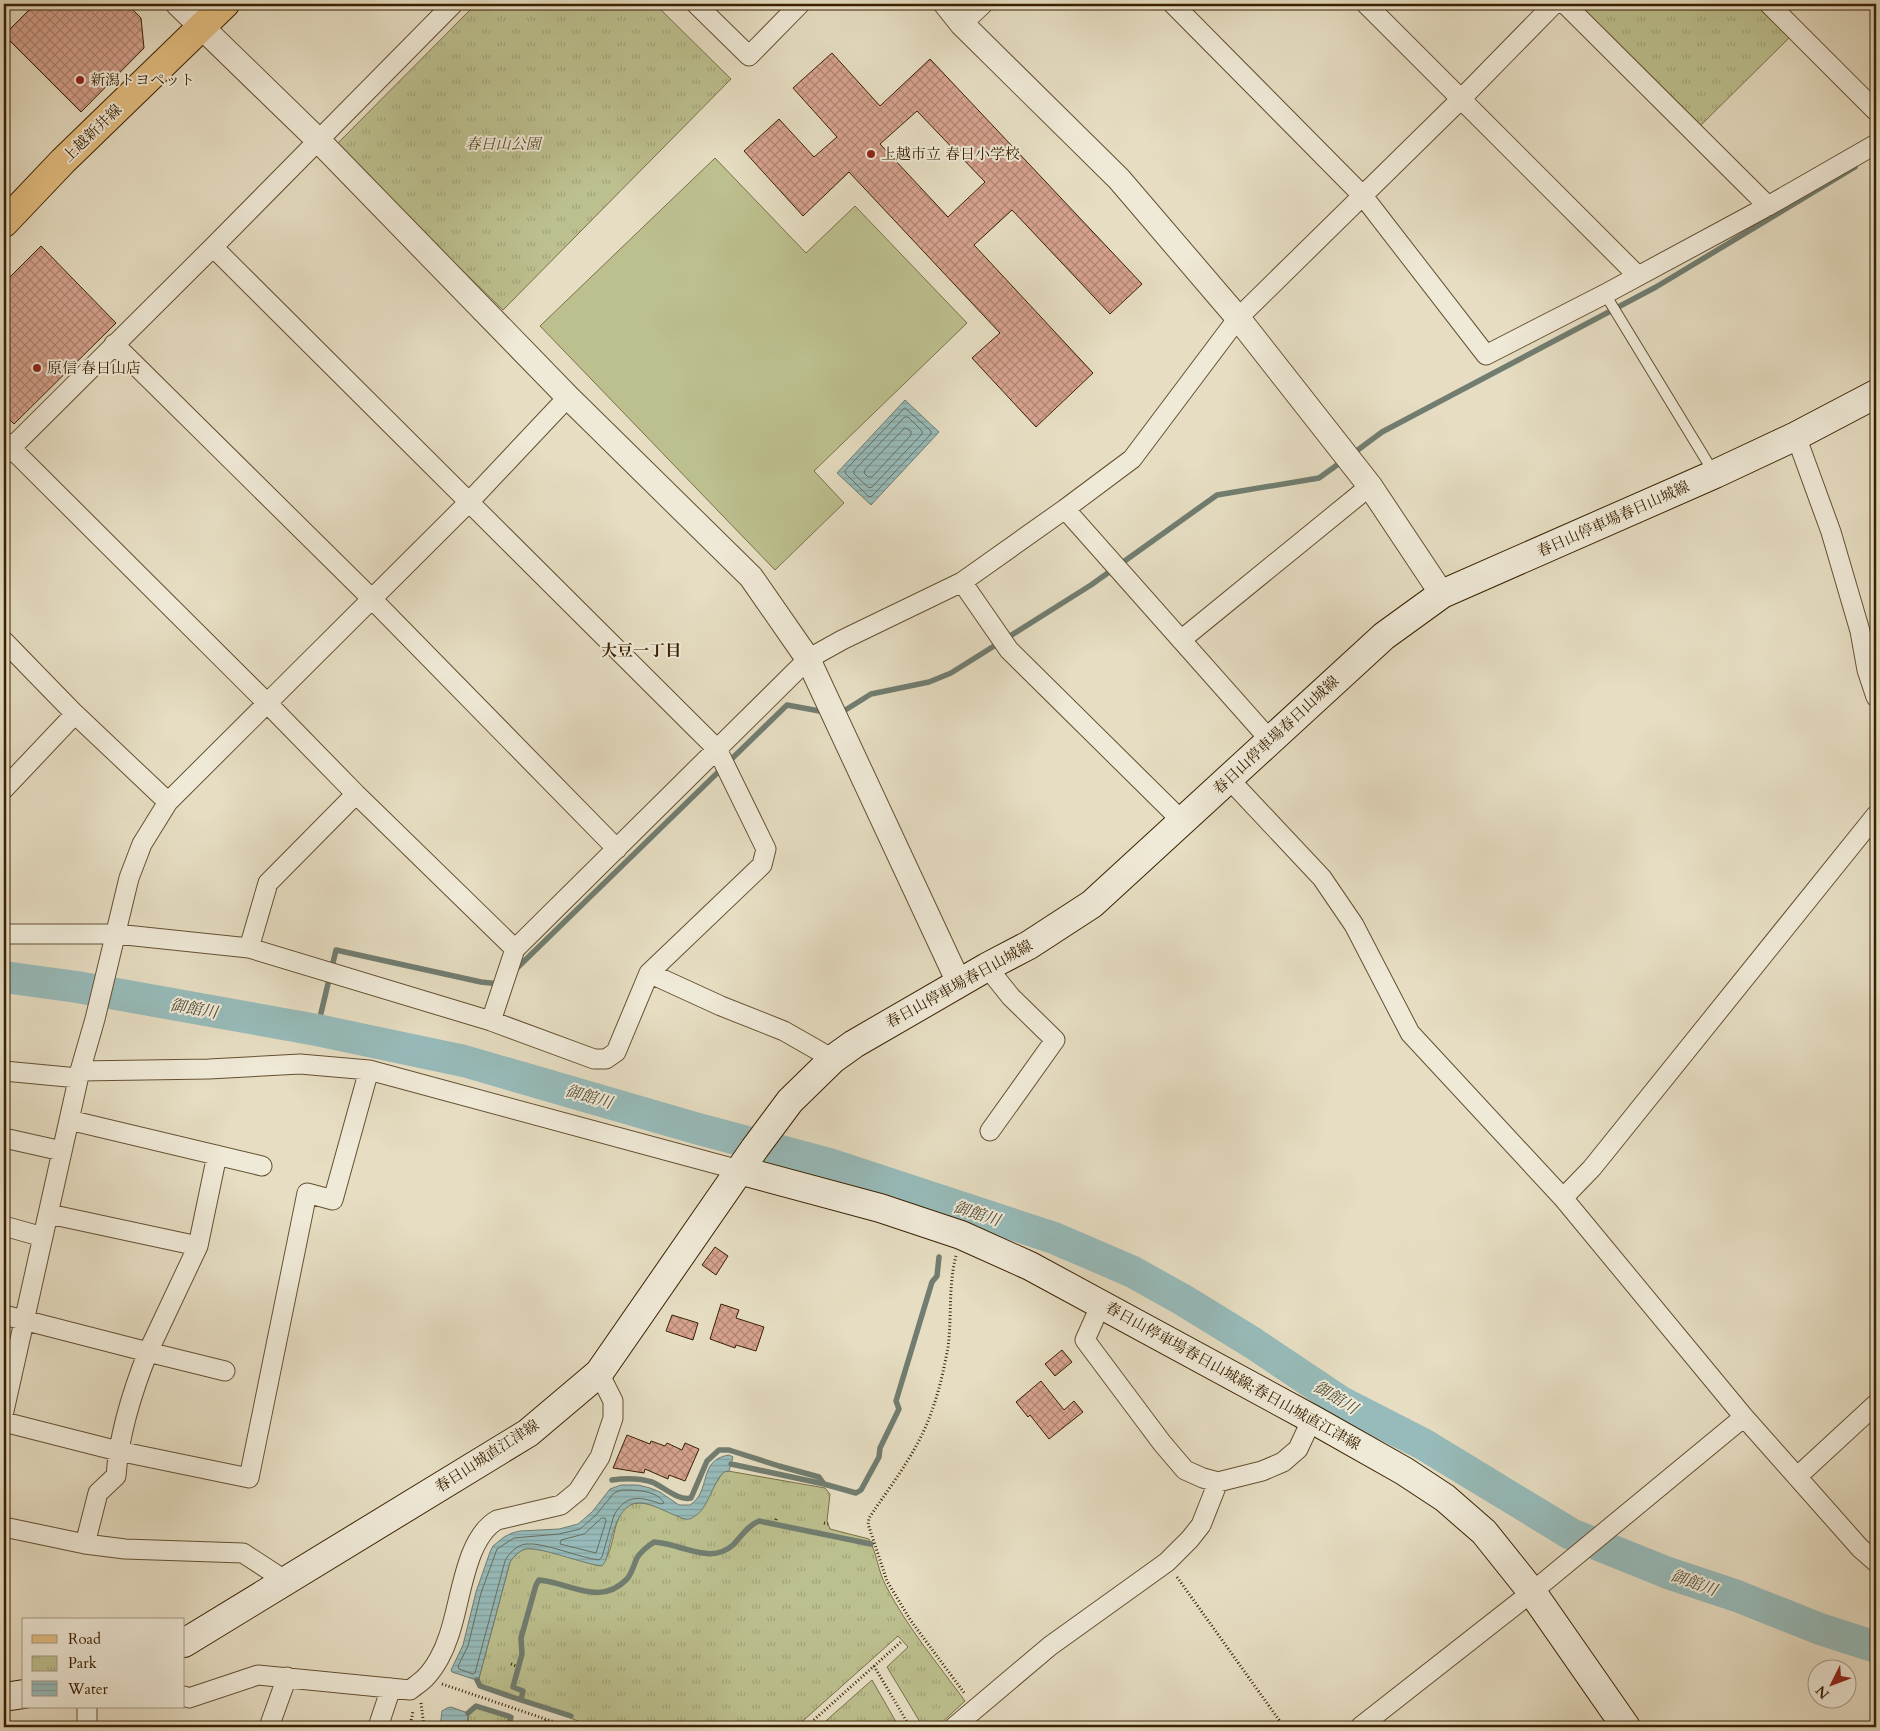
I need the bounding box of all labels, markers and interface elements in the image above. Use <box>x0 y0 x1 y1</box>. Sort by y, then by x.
place label: 新潟トヨペット <box>90 70 195 90</box>
marker: 新潟トヨペット <box>74 74 86 86</box>
street label: 上越新井線 <box>58 100 126 166</box>
park label: 春日山公園 <box>465 134 543 154</box>
place label: 上越市立 春日小学校 <box>881 144 1020 164</box>
marker: 上越市立 春日小学校 <box>865 148 877 160</box>
place label: 原信 春日山店 <box>47 358 141 378</box>
marker: 原信 春日山店 <box>31 362 43 374</box>
street label: 春日山停車場春日山城線 <box>1534 476 1692 562</box>
district label: 大豆一丁目 <box>601 640 681 662</box>
street label: 春日山停車場春日山城線 <box>1209 671 1343 799</box>
street label: 春日山停車場春日山城線 <box>882 935 1036 1033</box>
water label: 御館川 <box>168 994 221 1024</box>
water label: 御館川 <box>563 1080 617 1115</box>
water label: 御館川 <box>950 1196 1005 1232</box>
street label: 春日山停車場春日山城線;春日山城直江津線 <box>1102 1297 1364 1455</box>
water label: 御館川 <box>1309 1376 1363 1421</box>
street label: 春日山城直江津線 <box>431 1415 543 1497</box>
water label: 御館川 <box>1667 1564 1722 1602</box>
legend <box>22 1618 185 1708</box>
text: Road <box>68 1629 101 1649</box>
text: Park <box>68 1653 97 1673</box>
north arrow <box>1808 1658 1858 1708</box>
text: Water <box>67 1679 109 1699</box>
text: N <box>1812 1681 1834 1703</box>

